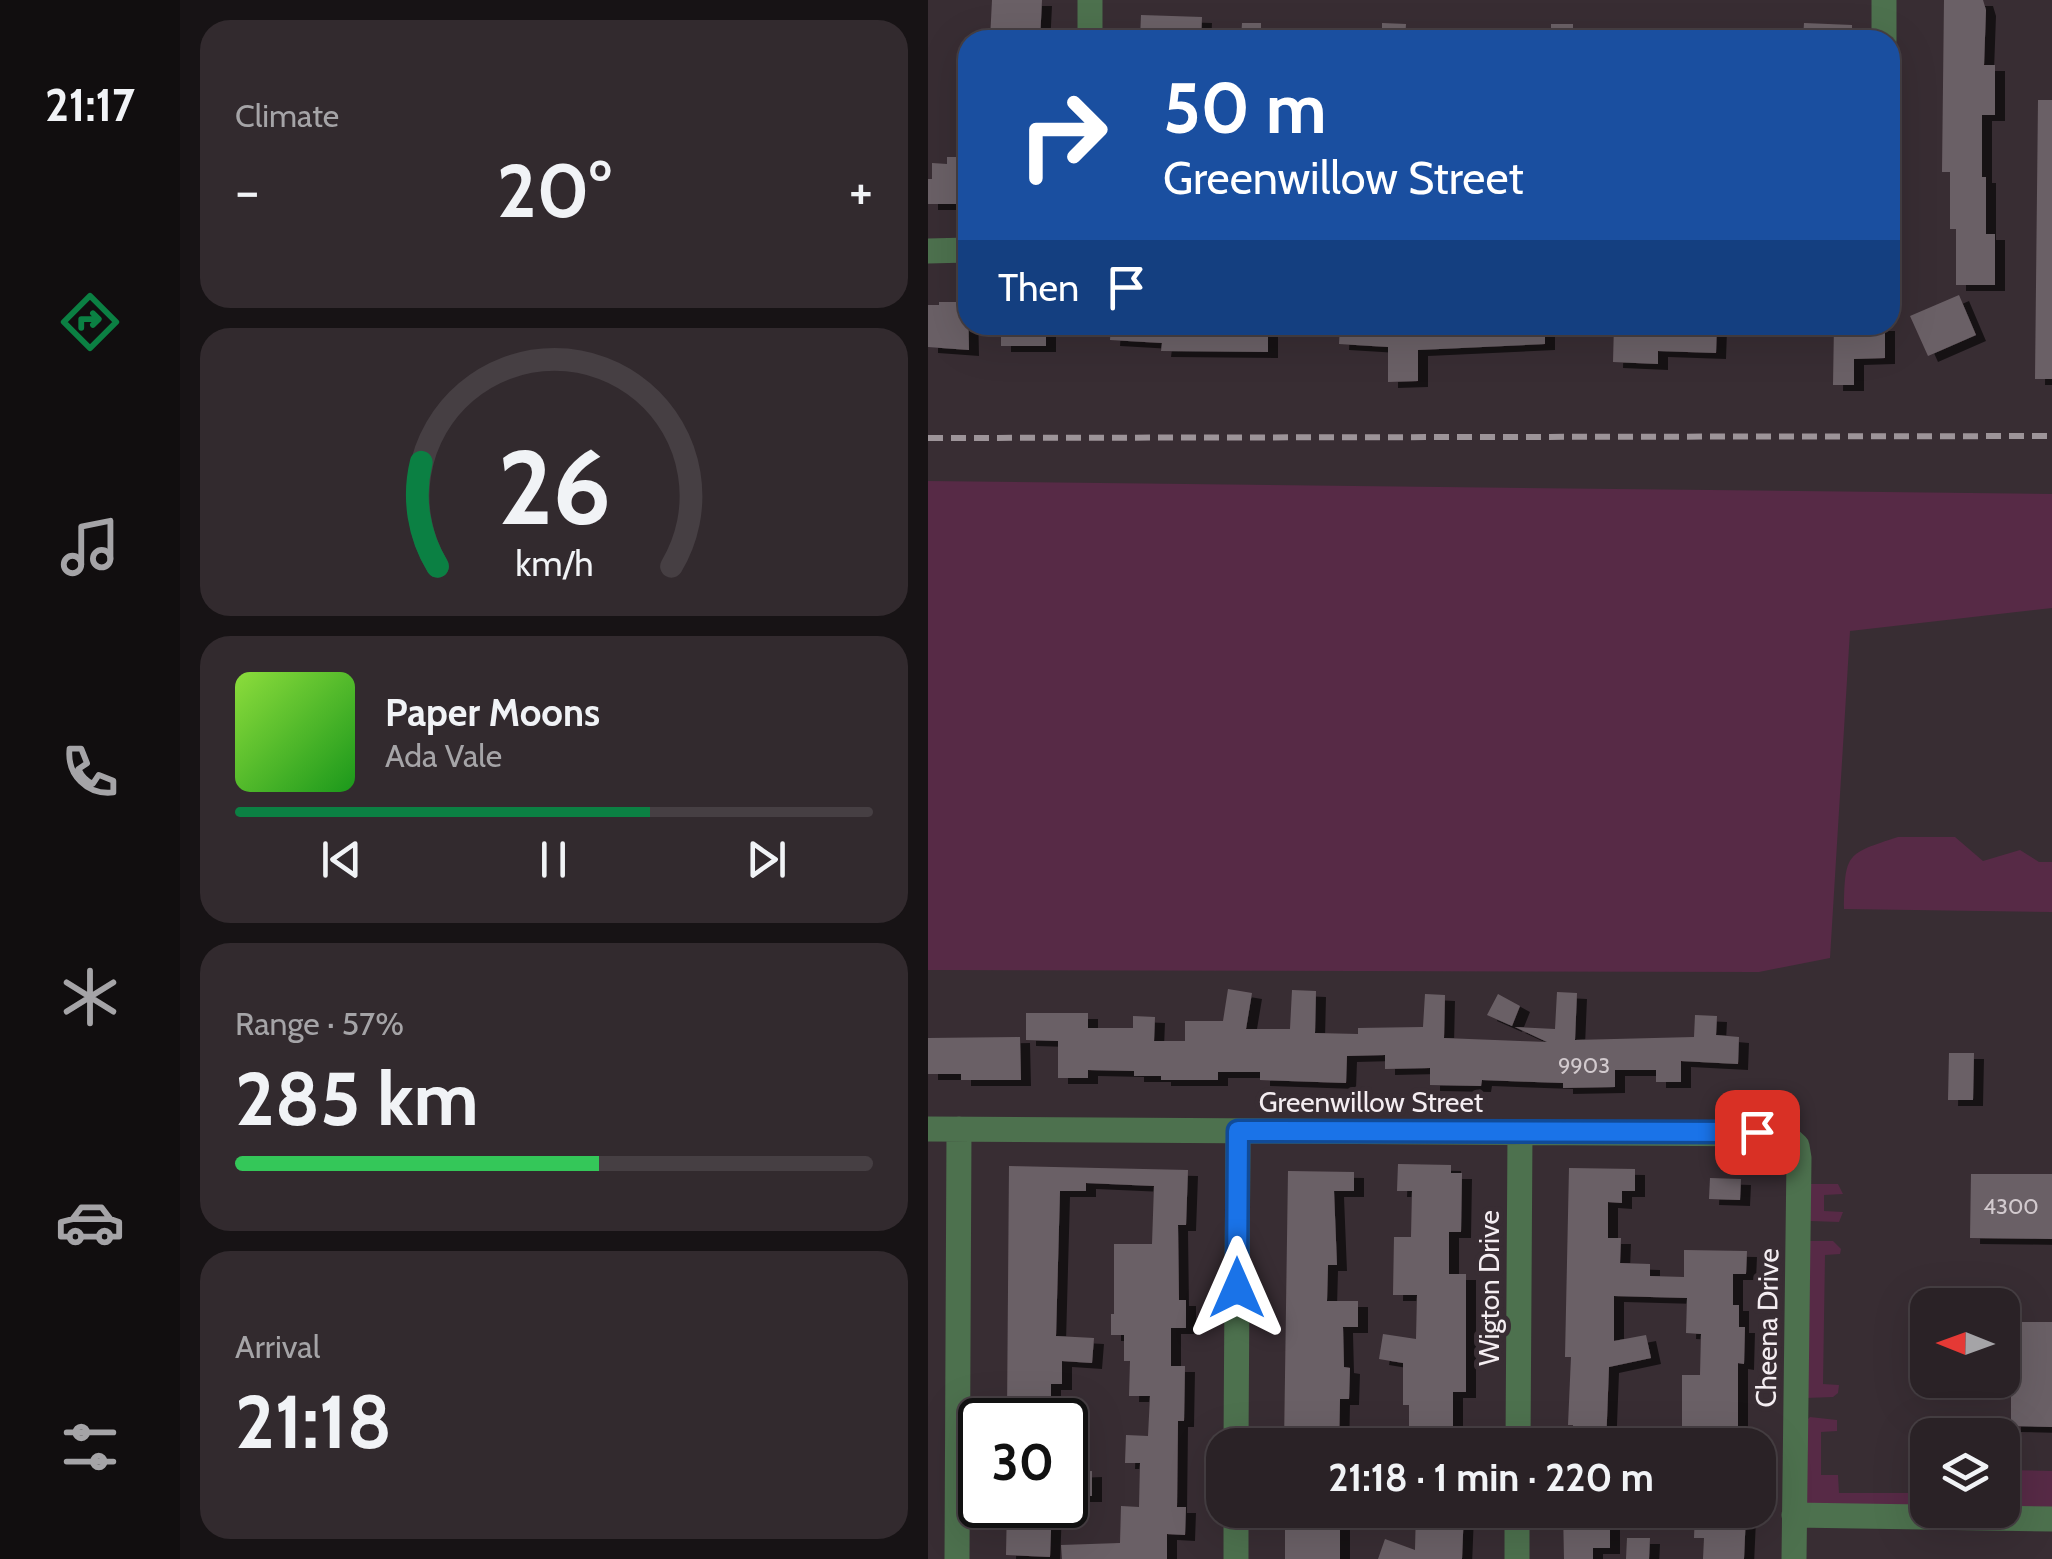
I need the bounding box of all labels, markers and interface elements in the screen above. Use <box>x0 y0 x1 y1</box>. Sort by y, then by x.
text: 50 m <box>1163 65 1327 151</box>
icon: right <box>998 70 1128 200</box>
text: 21:17 <box>45 78 135 132</box>
text: Climate <box>235 96 339 135</box>
text: 20° <box>497 145 611 236</box>
text: Greenwillow Street <box>1163 151 1524 205</box>
text: − <box>235 157 259 224</box>
text: + <box>849 157 873 224</box>
icon: arrive <box>1099 260 1154 315</box>
text: Then <box>998 264 1079 311</box>
icon: directions <box>55 287 125 357</box>
text: 26 <box>497 424 611 550</box>
icon: music <box>55 512 125 582</box>
text: km/h <box>515 542 593 585</box>
text: Paper Moons <box>385 689 600 736</box>
text: Ada Vale <box>385 736 502 775</box>
icon: phone <box>55 737 125 807</box>
icon: previous <box>314 832 369 887</box>
icon: pause <box>526 832 581 887</box>
icon: next <box>739 832 794 887</box>
icon: climate <box>55 962 125 1032</box>
text: Range · 57% <box>235 1004 404 1043</box>
house number: 9903 <box>1558 1052 1610 1079</box>
text: 285 km <box>235 1053 479 1144</box>
street label: Greenwillow Street <box>1259 1085 1483 1119</box>
pin <box>1715 1090 1800 1175</box>
icon: arrive <box>1730 1105 1785 1160</box>
icon: car <box>55 1187 125 1257</box>
house number: 4300 <box>1983 1193 2039 1220</box>
street label: Wigton Drive <box>1472 1210 1506 1366</box>
position arrow <box>1185 1236 1289 1340</box>
street label: Cheena Drive <box>1749 1248 1785 1408</box>
north arrow <box>1910 1288 2020 1398</box>
map controls <box>1910 1288 2020 1528</box>
text: Arrival <box>235 1327 320 1366</box>
text: 21:18 <box>235 1376 392 1467</box>
speed limit sign: 30 <box>958 1398 1088 1528</box>
icon: filters <box>55 1412 125 1482</box>
button: layers <box>1910 1418 2020 1528</box>
text: 21:18 · 1 min · 220 m <box>1328 1454 1654 1501</box>

